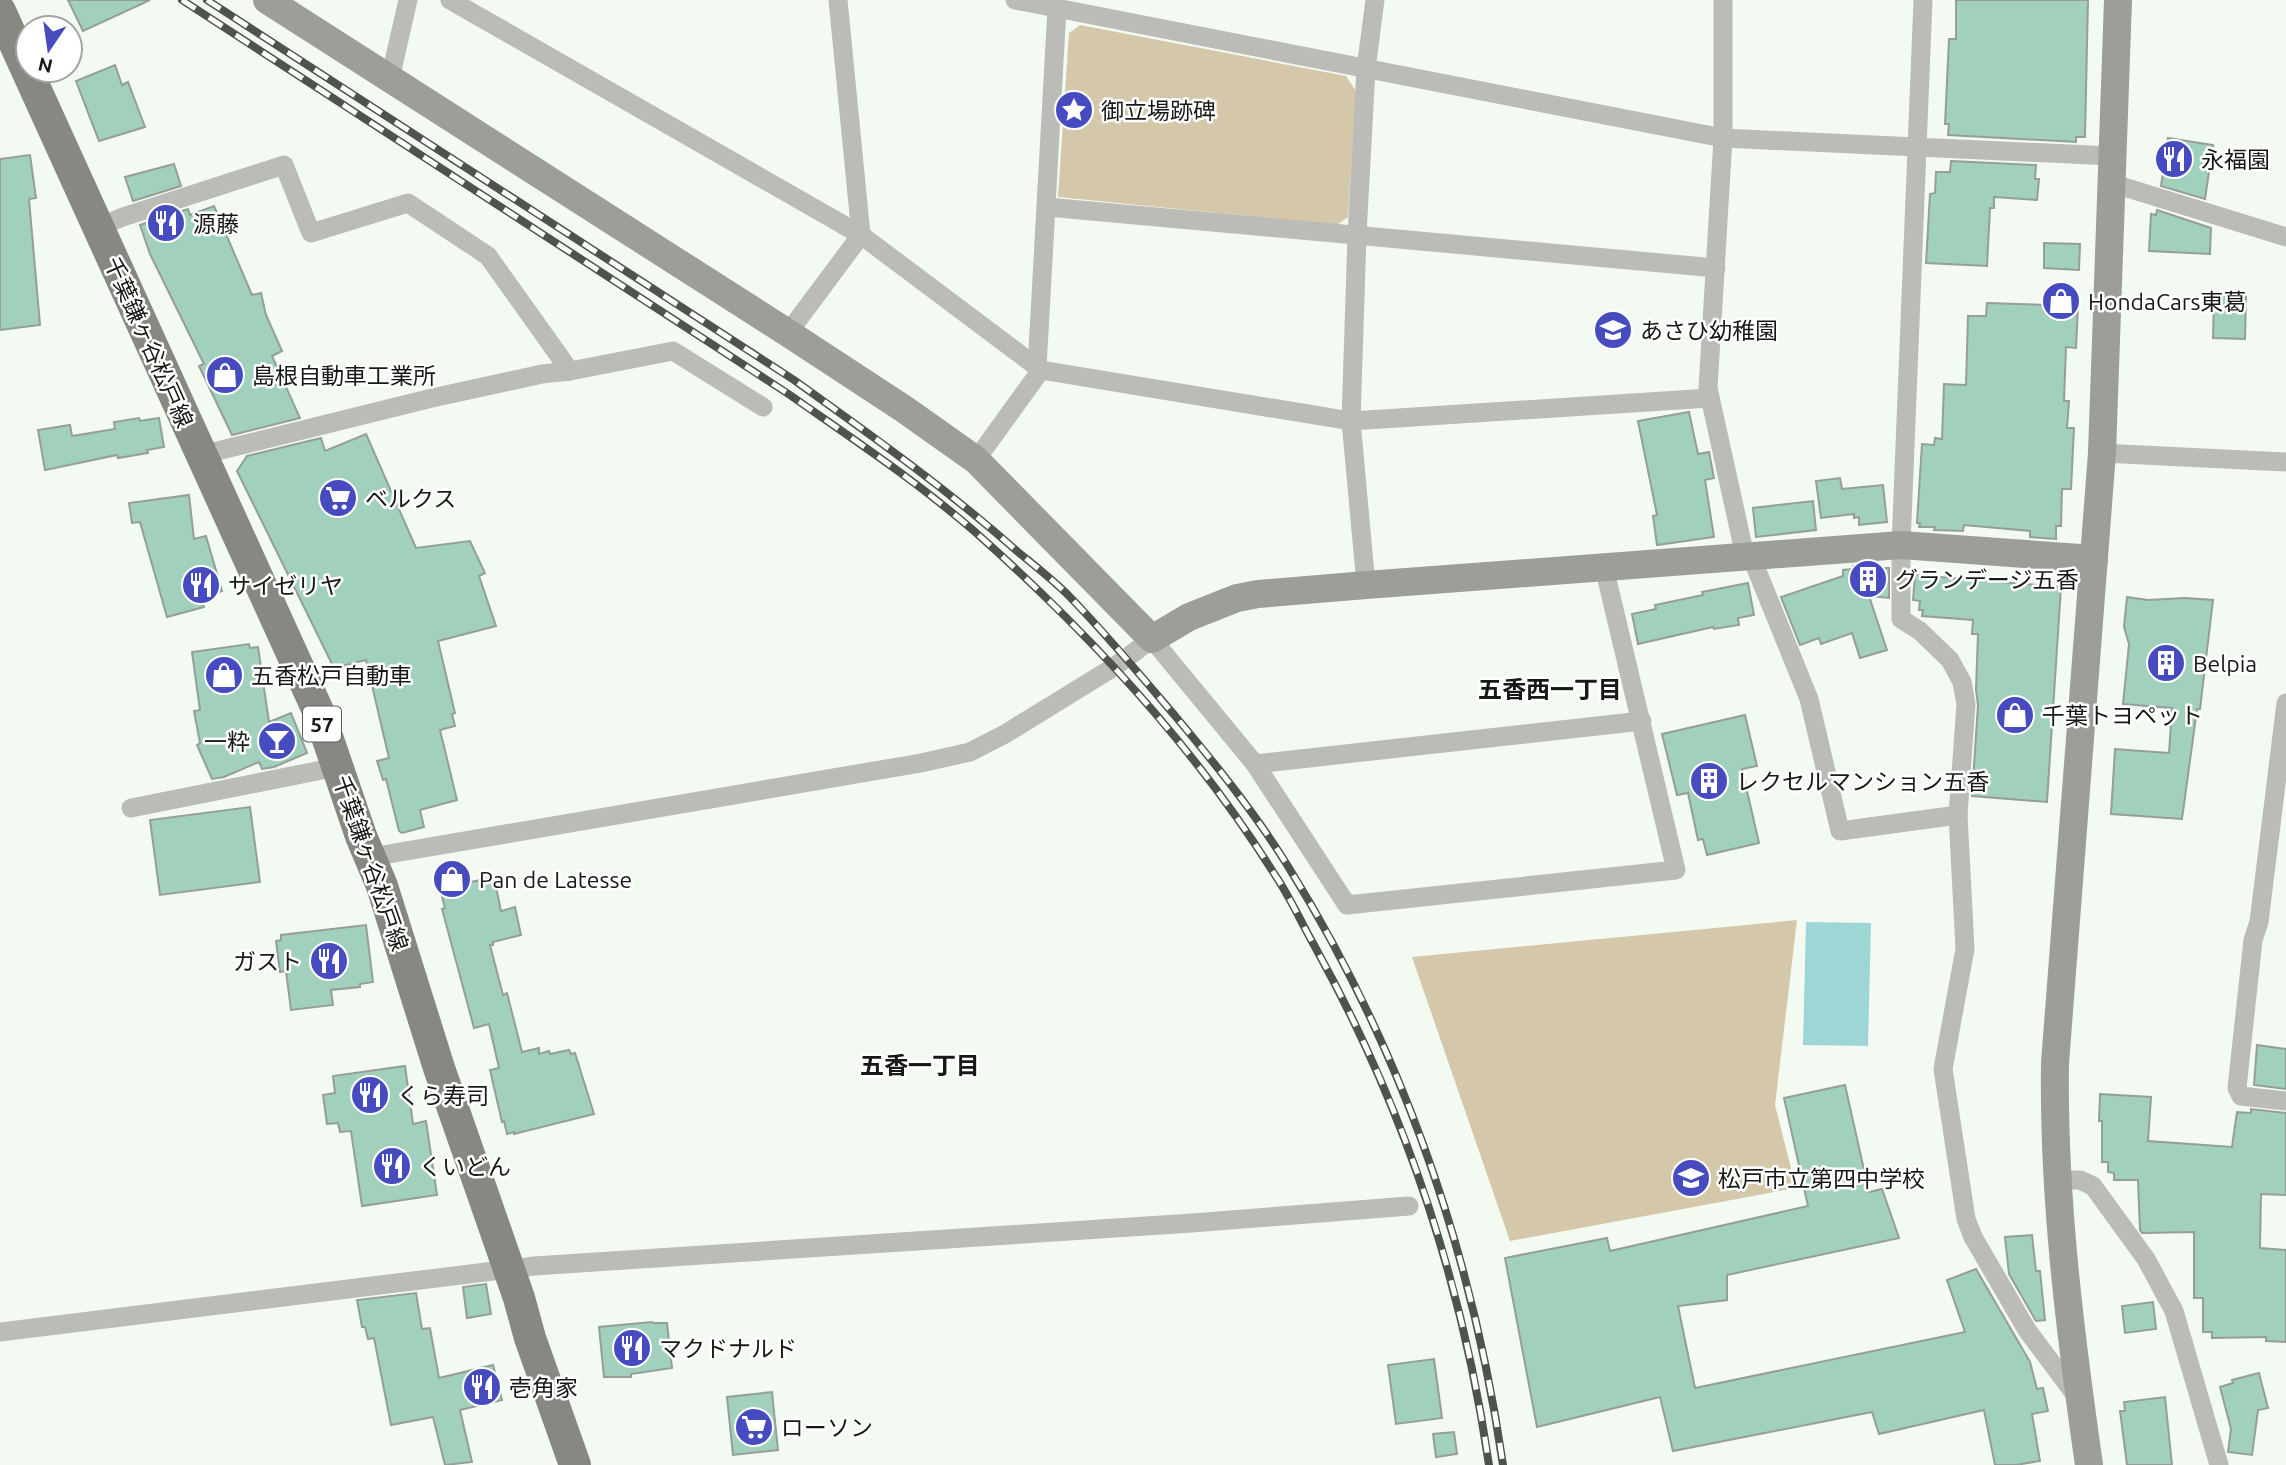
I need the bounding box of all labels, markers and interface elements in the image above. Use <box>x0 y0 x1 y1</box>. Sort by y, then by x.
north arrow <box>14 14 84 84</box>
text: N <box>36 53 55 78</box>
place icon: 御立場跡碑 <box>1053 89 1095 131</box>
place label: 御立場跡碑 <box>1101 98 1216 123</box>
restaurant icon: 永福園 <box>2153 138 2195 180</box>
place label: 永福園 <box>2201 147 2270 172</box>
restaurant icon: 源藤 <box>145 202 187 244</box>
place label: 源藤 <box>193 211 239 236</box>
street label: 千葉鎌ヶ谷松戸線 <box>100 253 198 431</box>
shop icon: HondaCars東葛 <box>2040 280 2082 322</box>
place label: HondaCars東葛 <box>2088 289 2247 314</box>
school or university icon: あさひ幼稚園 <box>1592 309 1634 351</box>
place label: あさひ幼稚園 <box>1640 318 1778 343</box>
shop icon: 島根自動車工業所 <box>204 354 246 396</box>
place label: 島根自動車工業所 <box>252 363 436 388</box>
supermarket icon: ベルクス <box>317 477 359 519</box>
place label: ベルクス <box>365 486 456 511</box>
building icon: グランデージ五香 <box>1847 558 1889 600</box>
restaurant icon: サイゼリヤ <box>180 564 222 606</box>
place label: グランデージ五香 <box>1895 567 2079 592</box>
place label: サイゼリヤ <box>228 573 343 598</box>
building icon: Belpia <box>2145 642 2187 684</box>
place label: Belpia <box>2193 651 2257 676</box>
shop icon: 五香松戸自動車 <box>203 654 245 696</box>
place label: 五香松戸自動車 <box>251 663 412 688</box>
district label: 五香西一丁目 <box>1478 676 1622 703</box>
shop icon: 千葉トヨペット <box>1994 694 2036 736</box>
place label: 千葉トヨペット <box>2042 703 2203 728</box>
road number: 57 <box>303 706 341 742</box>
bar icon: 一粋 <box>256 720 298 762</box>
place label: 一粋 <box>204 729 250 754</box>
building icon: レクセルマンション五香 <box>1688 760 1730 802</box>
place label: レクセルマンション五香 <box>1736 769 1989 794</box>
street label: 千葉鎌ヶ谷松戸線 <box>329 772 413 954</box>
shop icon: Pan de Latesse <box>431 858 473 900</box>
place label: Pan de Latesse <box>479 867 632 892</box>
restaurant icon: ガスト <box>308 940 350 982</box>
place label: ガスト <box>233 949 302 974</box>
district label: 五香一丁目 <box>860 1052 980 1079</box>
restaurant icon: くら寿司 <box>349 1074 391 1116</box>
place label: くら寿司 <box>397 1083 489 1108</box>
restaurant icon: くいどん <box>371 1145 413 1187</box>
place label: くいどん <box>419 1154 511 1179</box>
school or university icon: 松戸市立第四中学校 <box>1670 1157 1712 1199</box>
place label: 松戸市立第四中学校 <box>1718 1166 1925 1191</box>
restaurant icon: マクドナルド <box>611 1327 653 1369</box>
place label: マクドナルド <box>659 1336 797 1361</box>
restaurant icon: 壱角家 <box>461 1366 503 1408</box>
place label: 壱角家 <box>509 1375 578 1400</box>
supermarket icon: ローソン <box>733 1406 775 1448</box>
place label: ローソン <box>781 1415 873 1440</box>

